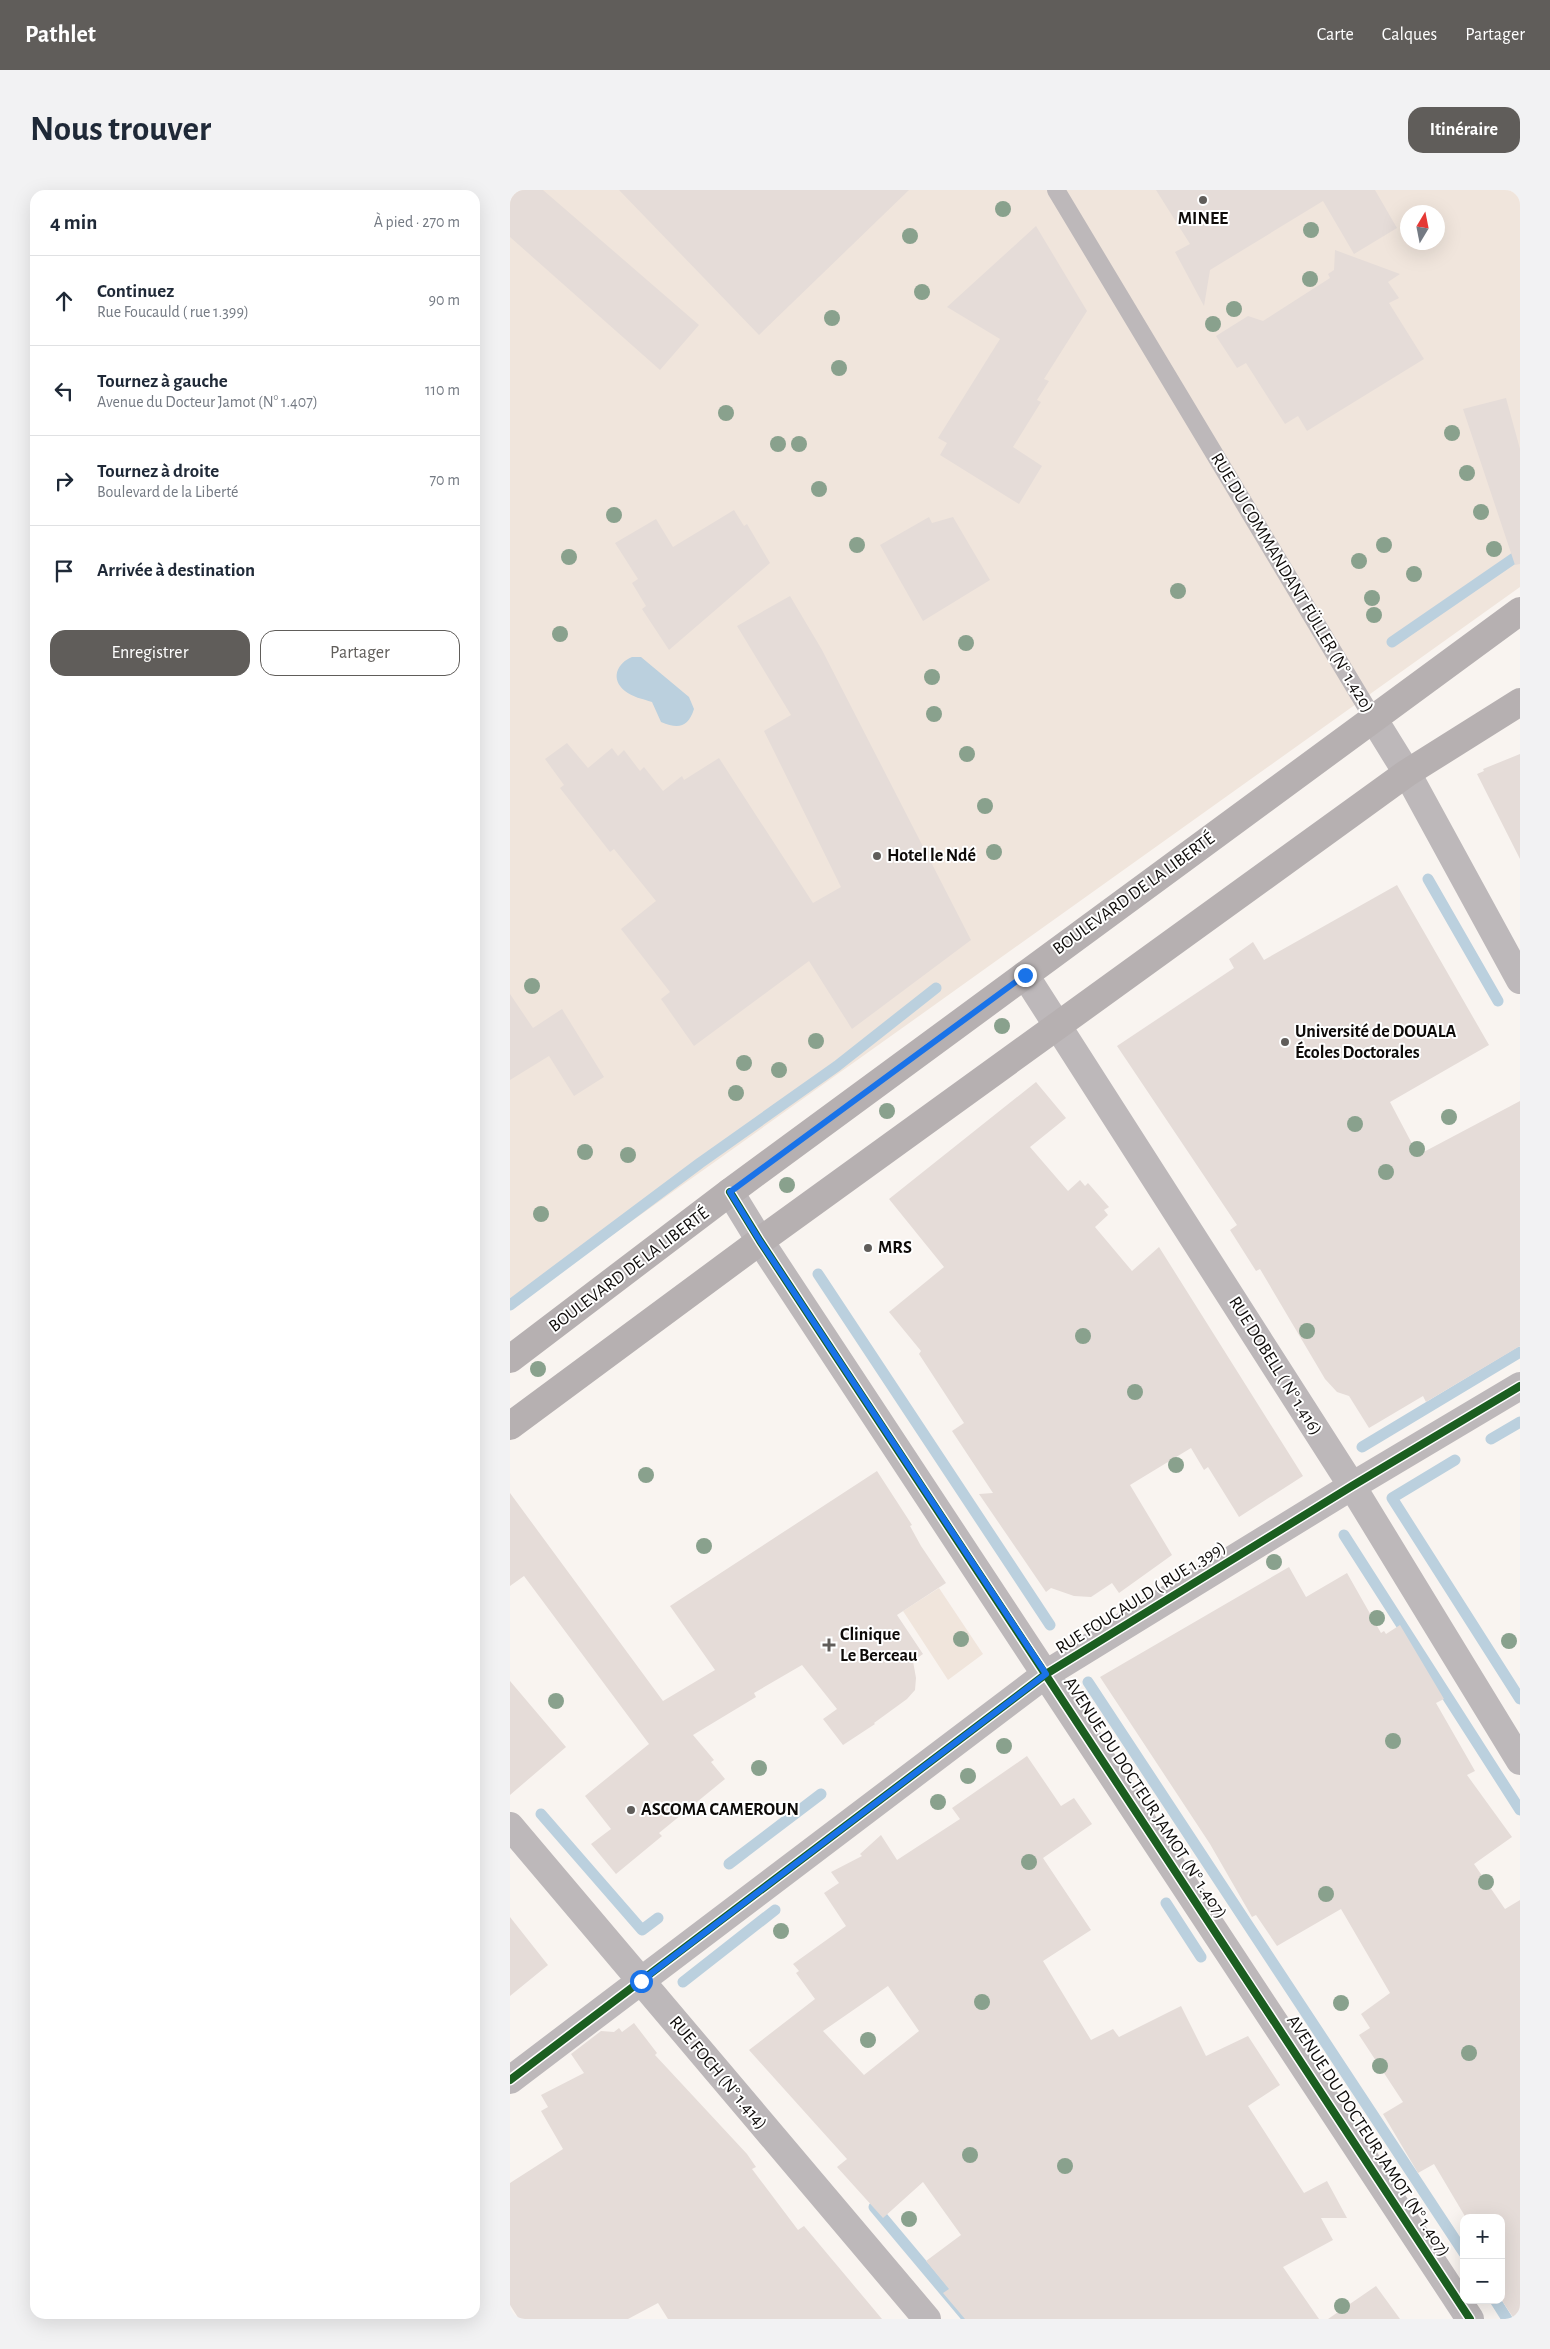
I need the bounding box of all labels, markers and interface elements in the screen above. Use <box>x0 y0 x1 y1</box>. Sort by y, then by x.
text: Pathlet <box>25 23 96 47</box>
text: Carte <box>1317 26 1354 44</box>
text: Calques <box>1382 26 1437 44</box>
text: Partager <box>1465 26 1525 44</box>
button: Itinéraire <box>1408 107 1520 153</box>
text: Nous trouver <box>30 112 211 147</box>
marker: MINEE <box>1197 194 1209 206</box>
north arrow <box>1400 205 1445 250</box>
place label: MINEE <box>1178 210 1228 228</box>
text: 4 min <box>50 212 97 233</box>
text: À pied · 270 m <box>374 214 460 230</box>
text: Continuez <box>97 282 174 301</box>
icon: ahead <box>50 287 78 315</box>
text: 90 m <box>429 292 460 308</box>
text: Rue Foucauld ( rue 1.399) <box>97 304 249 320</box>
text: Tournez à gauche <box>97 372 228 391</box>
icon: left <box>50 377 78 405</box>
text: 110 m <box>425 382 460 398</box>
text: Avenue du Docteur Jamot (N° 1.407) <box>97 394 318 410</box>
street label: RUE DU COMMANDANT FÜLLER (N° 1.420) <box>1207 449 1379 716</box>
text: Tournez à droite <box>97 462 219 481</box>
icon: right <box>50 467 78 495</box>
text: 70 m <box>429 472 460 488</box>
text: Boulevard de la Liberté <box>97 484 238 500</box>
icon: arrive <box>50 557 78 585</box>
text: Arrivée à destination <box>97 561 255 580</box>
button: Enregistrer <box>50 630 250 676</box>
button: Partager <box>260 630 460 676</box>
street label: BOULEVARD DE LA LIBERTÉ <box>1048 827 1218 959</box>
place label: Hotel le Ndé <box>887 847 976 865</box>
marker: Hotel le Ndé <box>871 850 883 862</box>
route end <box>1014 964 1037 987</box>
place label: Université de DOUALA Écoles Doctorales <box>1295 1023 1457 1062</box>
marker: Université de DOUALA Écoles Doctorales <box>1279 1036 1291 1048</box>
street label: BOULEVARD DE LA LIBERTÉ <box>544 1202 712 1336</box>
place label: MRS <box>878 1239 912 1257</box>
marker: MRS <box>862 1242 874 1254</box>
street label: RUE DOBELL ( N° 1.416) <box>1225 1294 1325 1438</box>
street label: RUE FOUCAULD ( RUE 1.399) <box>1053 1538 1229 1658</box>
place label: Clinique Le Berceau <box>840 1626 918 1665</box>
marker: Clinique Le Berceau <box>822 1638 836 1652</box>
street label: AVENUE DU DOCTEUR JAMOT (N° 1.407) <box>1060 1674 1230 1922</box>
place label: ASCOMA CAMEROUN <box>641 1801 799 1819</box>
marker: ASCOMA CAMEROUN <box>625 1804 637 1816</box>
route start <box>630 1970 653 1993</box>
street label: AVENUE DU DOCTEUR JAMOT (N° 1.407) <box>1283 2012 1453 2260</box>
street label: RUE FOCH (N° 1.414) <box>666 2013 770 2133</box>
map controls <box>1460 2214 1505 2304</box>
button: + <box>1460 2214 1505 2259</box>
button: − <box>1460 2259 1505 2304</box>

